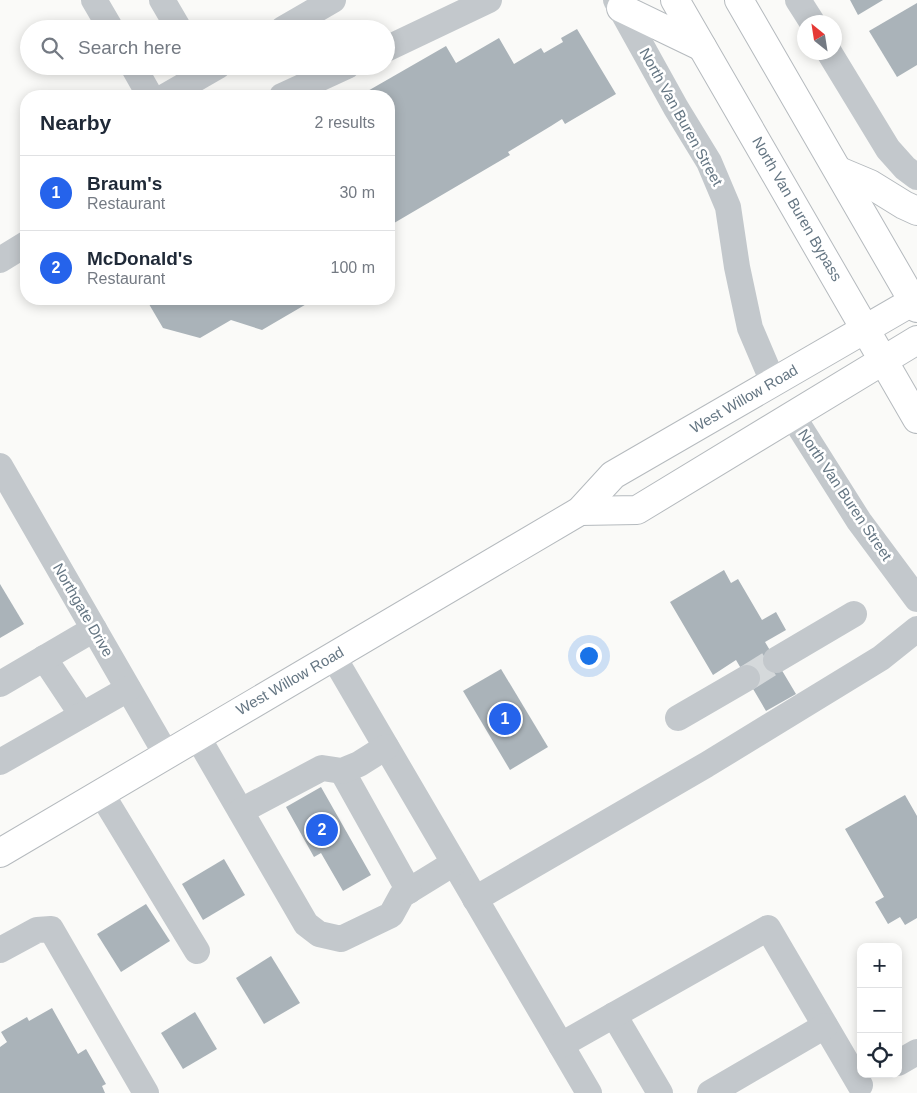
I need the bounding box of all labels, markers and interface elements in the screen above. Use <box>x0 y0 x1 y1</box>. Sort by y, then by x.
north arrow <box>797 15 842 60</box>
search box <box>20 20 395 75</box>
icon: search <box>38 34 66 62</box>
text: Search here <box>78 37 182 58</box>
street label: North Van Buren Street <box>636 45 727 189</box>
text: Nearby <box>40 111 111 134</box>
text: 2 results <box>315 114 375 131</box>
street label: North Van Buren Bypass <box>749 133 846 284</box>
text: Braum's <box>87 173 162 194</box>
text: 1 <box>52 184 60 201</box>
text: 30 m <box>339 184 375 201</box>
text: Restaurant <box>87 195 165 212</box>
text: McDonald's <box>87 248 193 269</box>
text: 2 <box>52 259 60 276</box>
text: 100 m <box>331 259 375 276</box>
text: Restaurant <box>87 270 165 287</box>
street label: West Willow Road <box>687 361 801 436</box>
street label: North Van Buren Street <box>795 426 896 564</box>
street label: Northgate Drive <box>50 560 117 659</box>
street label: West Willow Road <box>233 643 347 718</box>
your location <box>576 643 602 669</box>
pin: 1 <box>489 700 521 738</box>
pin: 2 <box>306 811 338 849</box>
map controls <box>857 943 902 1078</box>
button: + <box>857 943 902 988</box>
button: − <box>857 988 902 1033</box>
button: locate <box>857 1033 902 1078</box>

